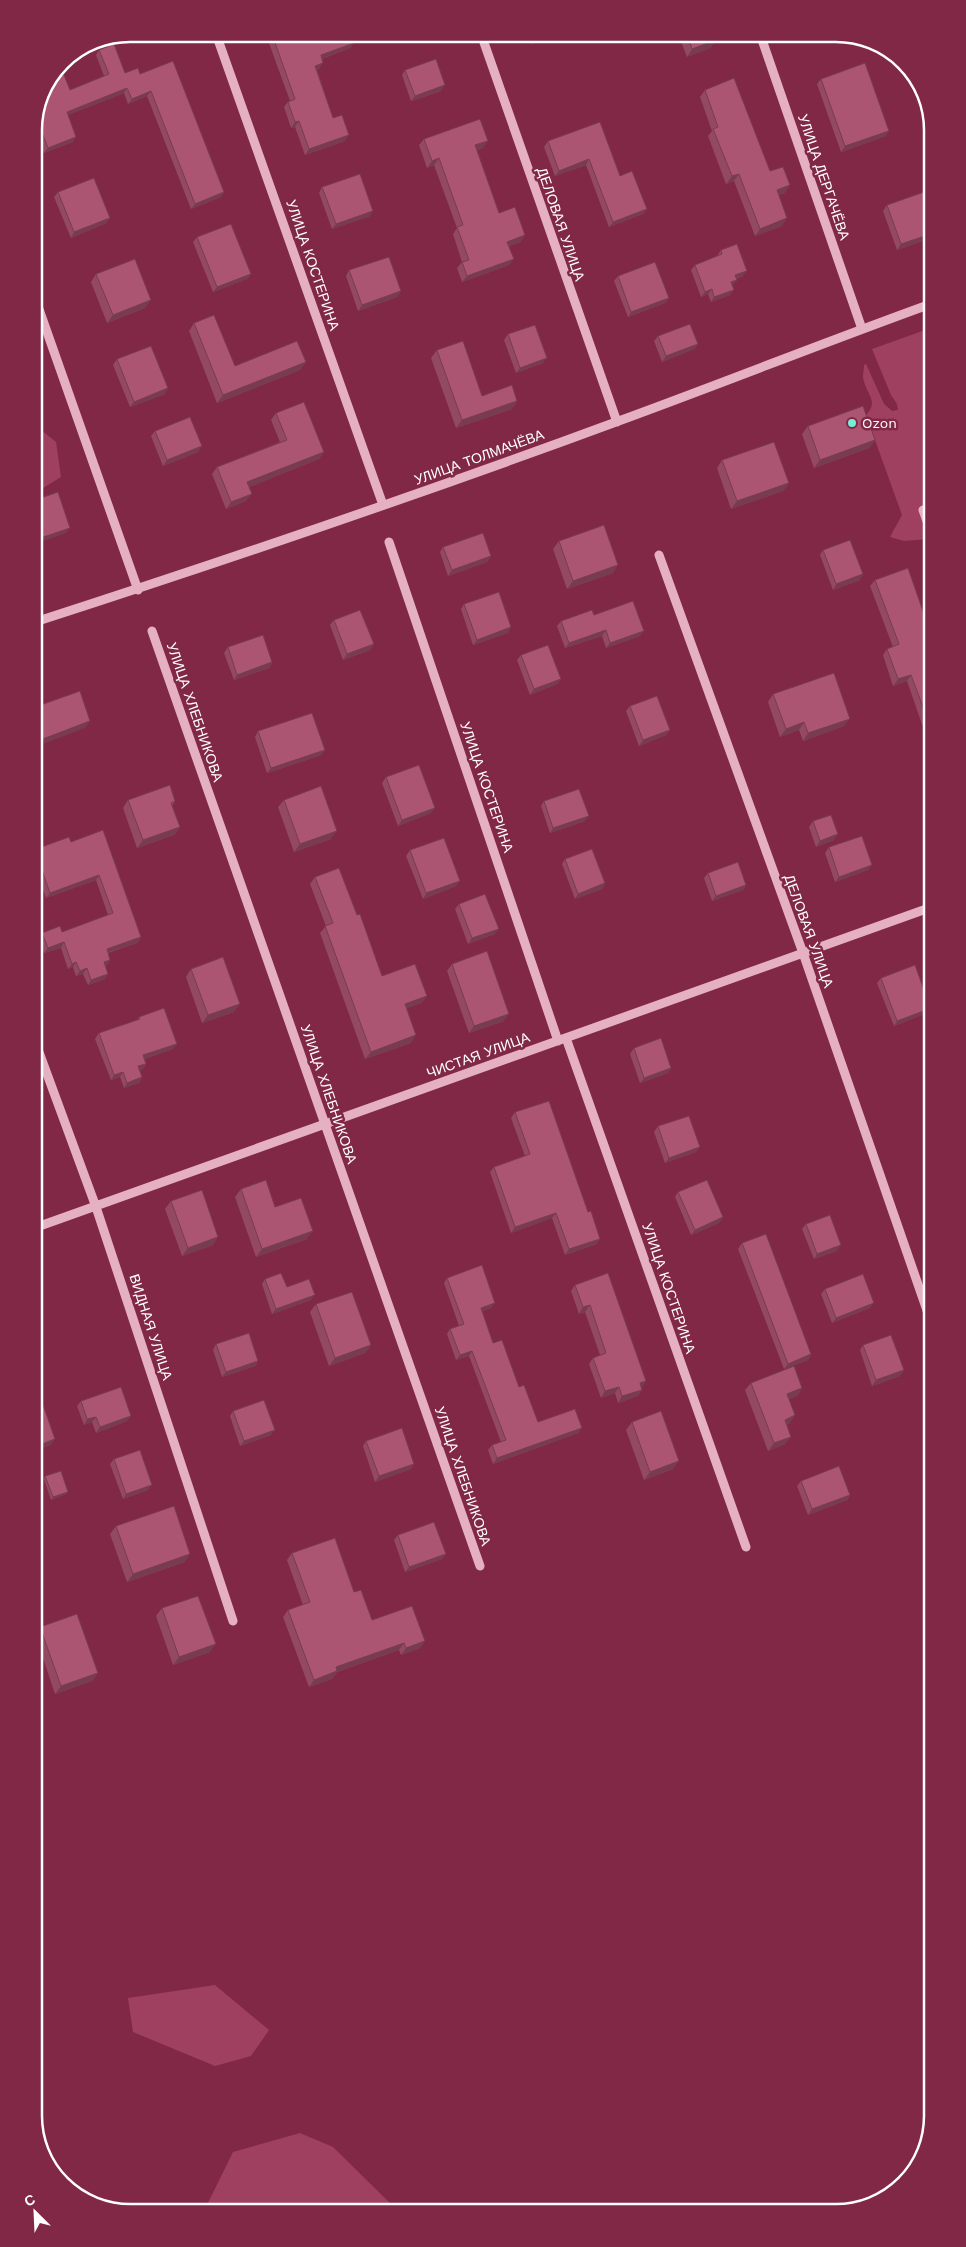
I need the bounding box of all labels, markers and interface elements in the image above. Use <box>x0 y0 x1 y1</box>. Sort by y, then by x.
street label: УЛИЦА ДЕРГАЧЁВА <box>795 112 853 243</box>
street label: ДЕЛОВАЯ УЛИЦА <box>534 165 588 284</box>
street label: УЛИЦА КОСТЕРИНА <box>283 197 343 333</box>
place label: Ozon <box>862 415 897 431</box>
marker: Ozon <box>846 417 858 429</box>
street label: УЛИЦА ТОЛМАЧЁВА <box>412 426 547 488</box>
street label: УЛИЦА ХЛЕБНИКОВА <box>164 640 227 784</box>
street label: УЛИЦА КОСТЕРИНА <box>457 719 517 855</box>
street label: ДЕЛОВАЯ УЛИЦА <box>781 872 837 990</box>
street label: УЛИЦА ХЛЕБНИКОВА <box>298 1022 361 1166</box>
street label: ЧИСТАЯ УЛИЦА <box>424 1029 532 1081</box>
street label: УЛИЦА КОСТЕРИНА <box>639 1220 699 1356</box>
street label: ВИДНАЯ УЛИЦА <box>126 1272 176 1383</box>
street label: УЛИЦА ХЛЕБНИКОВА <box>432 1404 495 1548</box>
north arrow <box>10 2187 60 2237</box>
text: С <box>22 2191 38 2209</box>

